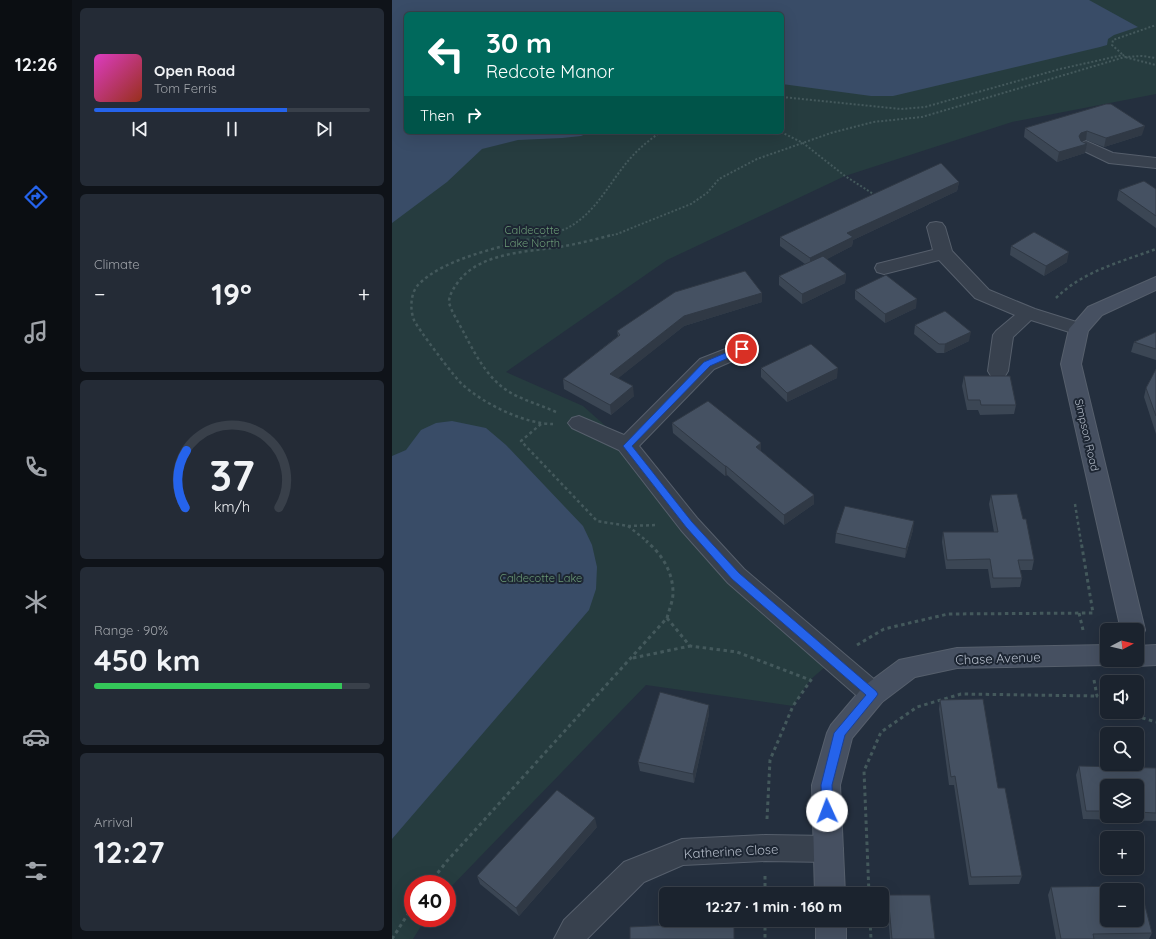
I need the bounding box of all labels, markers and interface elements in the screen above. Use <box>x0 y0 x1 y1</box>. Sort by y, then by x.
text: 30 m <box>486 25 552 60</box>
icon: left <box>420 28 472 80</box>
text: 12:26 <box>15 53 57 76</box>
text: Redcote Manor <box>486 60 614 83</box>
text: Open Road <box>154 61 235 80</box>
text: Tom Ferris <box>154 80 217 96</box>
icon: right <box>463 104 485 126</box>
text: Then <box>420 106 455 125</box>
icon: previous <box>129 118 151 140</box>
icon: pause <box>221 118 243 140</box>
icon: next <box>313 118 335 140</box>
icon: directions <box>22 183 50 211</box>
park label: Caldecotte Lake North <box>504 223 560 250</box>
text: Climate <box>94 256 140 272</box>
text: 19° <box>211 275 252 313</box>
text: − <box>94 280 105 308</box>
text: + <box>358 280 370 308</box>
icon: music <box>22 318 50 346</box>
pin <box>725 332 759 366</box>
icon: arrive <box>731 338 753 360</box>
street label: Simpson Road <box>1072 398 1102 472</box>
text: 37 <box>209 448 255 500</box>
icon: phone <box>22 453 50 481</box>
text: km/h <box>214 497 250 515</box>
park label: Caldecotte Lake <box>500 571 582 585</box>
icon: climate <box>22 588 50 616</box>
text: Range · 90% <box>94 622 168 638</box>
north arrow <box>1100 623 1144 667</box>
map controls <box>1100 623 1144 927</box>
text: 450 km <box>94 641 200 679</box>
street label: Chase Avenue <box>955 649 1041 667</box>
button: sound <box>1100 675 1144 719</box>
icon: car <box>22 723 50 751</box>
button: search <box>1100 727 1144 771</box>
button: layers <box>1100 779 1144 823</box>
position arrow <box>806 790 848 832</box>
text: Arrival <box>94 814 133 830</box>
button: + <box>1100 831 1144 875</box>
text: 12:27 <box>94 833 164 871</box>
street label: Katherine Close <box>683 841 779 861</box>
icon: filters <box>22 857 50 885</box>
speed limit sign: 40 <box>404 875 456 927</box>
button: − <box>1100 883 1144 927</box>
text: 12:27 · 1 min · 160 m <box>706 897 842 916</box>

